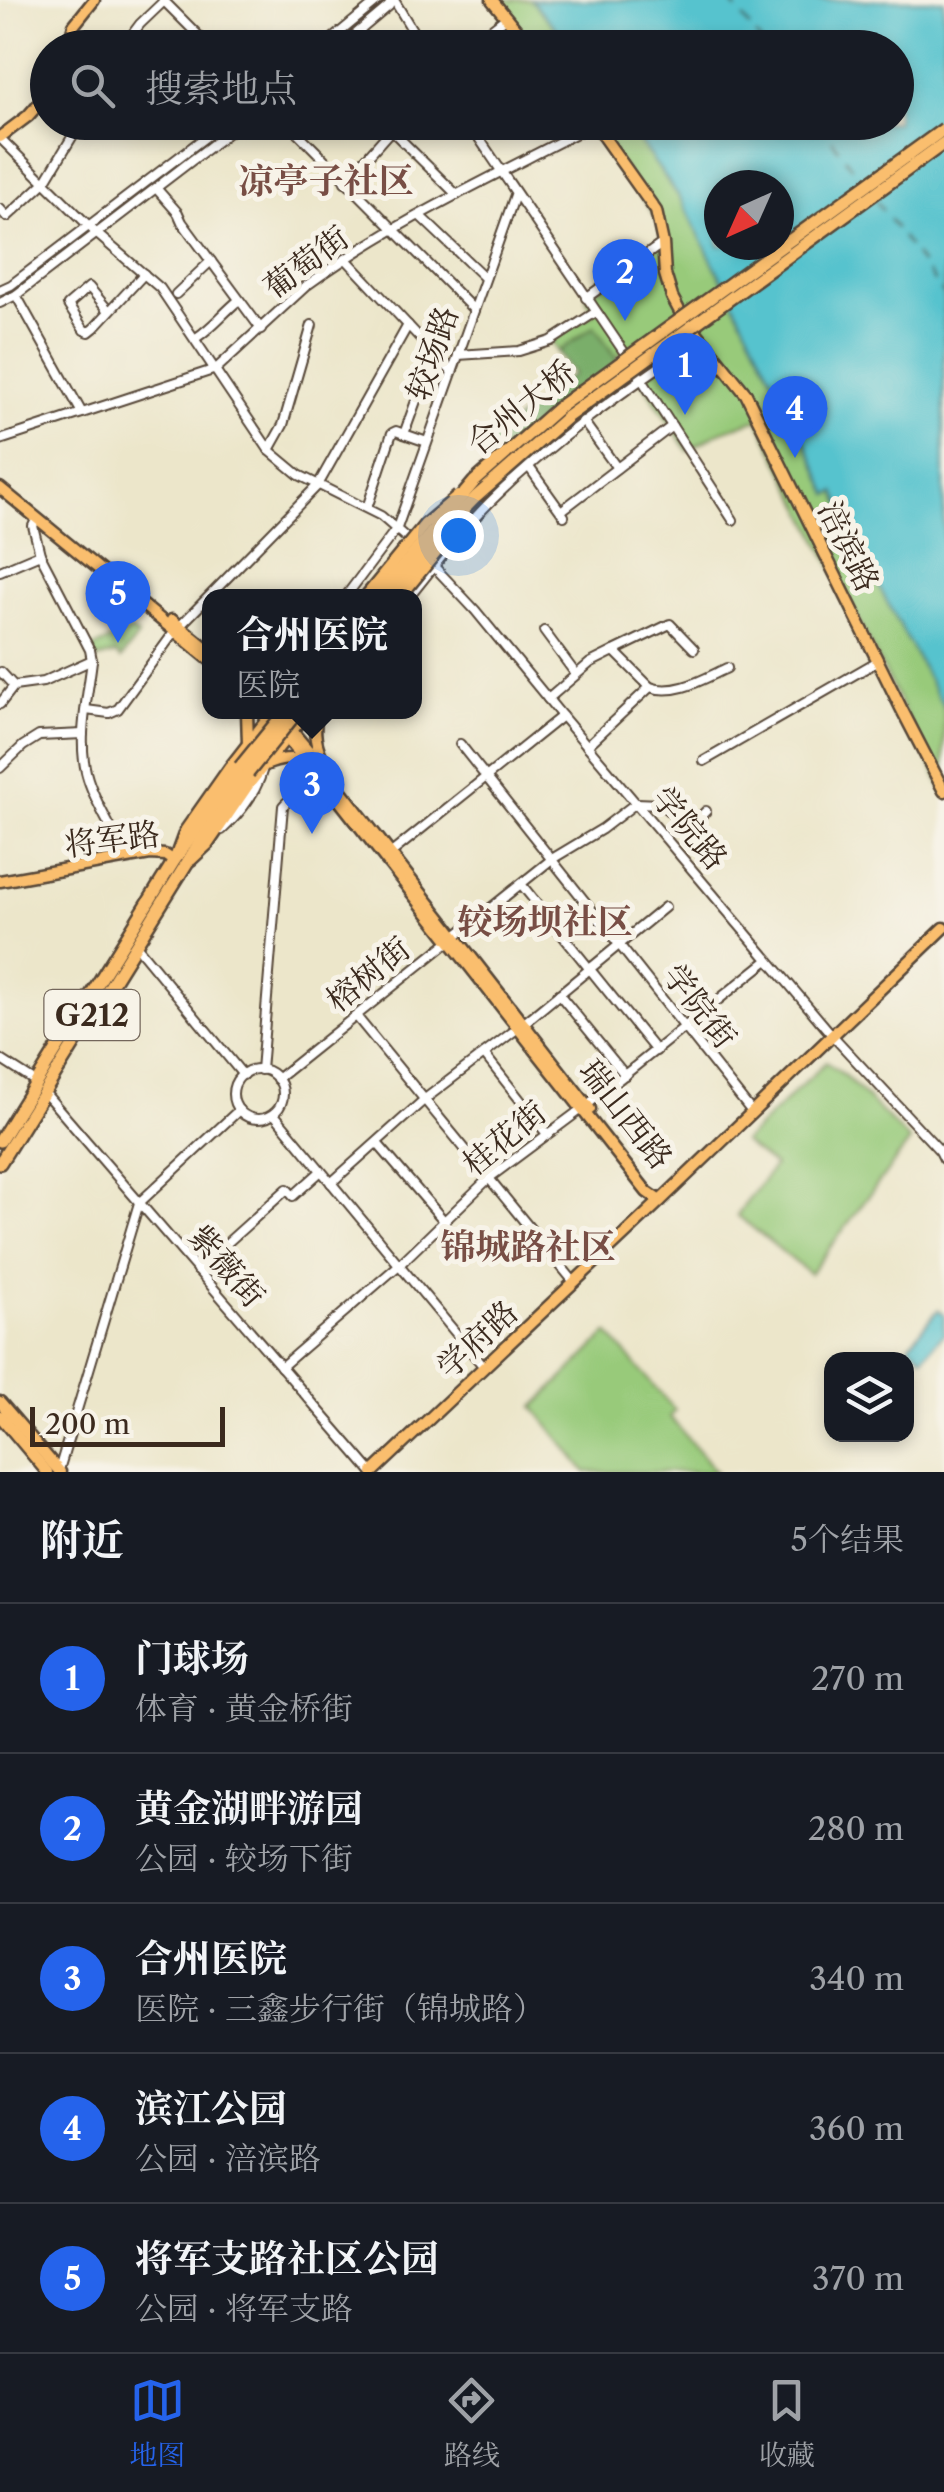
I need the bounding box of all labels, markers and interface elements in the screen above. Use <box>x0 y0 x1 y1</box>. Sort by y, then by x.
search box <box>30 30 914 140</box>
icon: search <box>65 58 120 113</box>
text: 搜索地点 <box>145 65 297 112</box>
district label: 凉亭子社区 <box>238 159 414 202</box>
north arrow <box>704 170 794 260</box>
street label: 葡萄街 <box>256 218 356 306</box>
pin: 2 <box>592 238 658 321</box>
street label: 较场路 <box>398 301 466 405</box>
pin: 1 <box>652 332 718 415</box>
street label: 合州大桥 <box>459 352 583 462</box>
pin: 4 <box>762 376 828 458</box>
street label: 涪滨路 <box>810 494 888 598</box>
your location <box>433 510 484 561</box>
pin: 5 <box>86 560 150 643</box>
popup <box>202 589 422 719</box>
text: 合州医院 <box>236 611 388 658</box>
text: 医院 <box>236 665 300 704</box>
pin: 3 <box>280 752 344 834</box>
street label: 学院路 <box>644 779 736 877</box>
street label: 将军路 <box>62 814 162 864</box>
district label: 较场坝社区 <box>457 900 633 943</box>
street label: 榕树街 <box>318 929 418 1019</box>
street label: 学院街 <box>655 956 745 1056</box>
road number: G212 <box>44 990 140 1040</box>
street label: 瑞山西路 <box>571 1052 681 1176</box>
street label: 桂花街 <box>454 1093 554 1183</box>
street label: 紫薇街 <box>181 1217 273 1315</box>
district label: 锦城路社区 <box>440 1225 616 1268</box>
street label: 学府路 <box>429 1292 525 1386</box>
map controls <box>824 1352 914 1442</box>
button: layers <box>824 1352 914 1442</box>
scale bar <box>30 1402 225 1446</box>
text: 200 m <box>45 1407 130 1441</box>
text: 附近 <box>40 1514 124 1566</box>
text: 5个结果 <box>791 1520 904 1559</box>
text: 门球场 <box>135 1635 249 1682</box>
text: 1 <box>65 1659 80 1698</box>
text: 270 m <box>811 1659 904 1698</box>
text: 体育 · 黄金桥街 <box>135 1689 353 1728</box>
text: 黄金湖畔游园 <box>135 1785 363 1832</box>
text: 2 <box>63 1809 82 1848</box>
text: 280 m <box>808 1809 904 1848</box>
text: 公园 · 较场下街 <box>135 1839 353 1878</box>
text: 合州医院 <box>135 1935 287 1982</box>
text: 3 <box>63 1959 82 1998</box>
text: 340 m <box>809 1959 904 1998</box>
text: 医院 · 三鑫步行街（锦城路） <box>135 1989 545 2028</box>
text: 滨江公园 <box>135 2085 287 2132</box>
text: 4 <box>63 2109 82 2148</box>
text: 360 m <box>809 2109 904 2148</box>
text: 公园 · 涪滨路 <box>135 2139 321 2178</box>
text: 将军支路社区公园 <box>135 2235 439 2282</box>
text: 5 <box>64 2259 81 2298</box>
text: 370 m <box>812 2259 904 2298</box>
text: 公园 · 将军支路 <box>135 2289 353 2328</box>
tab: 地图 <box>129 2373 185 2473</box>
tab: 路线 <box>444 2373 500 2473</box>
tab: 收藏 <box>759 2373 815 2473</box>

